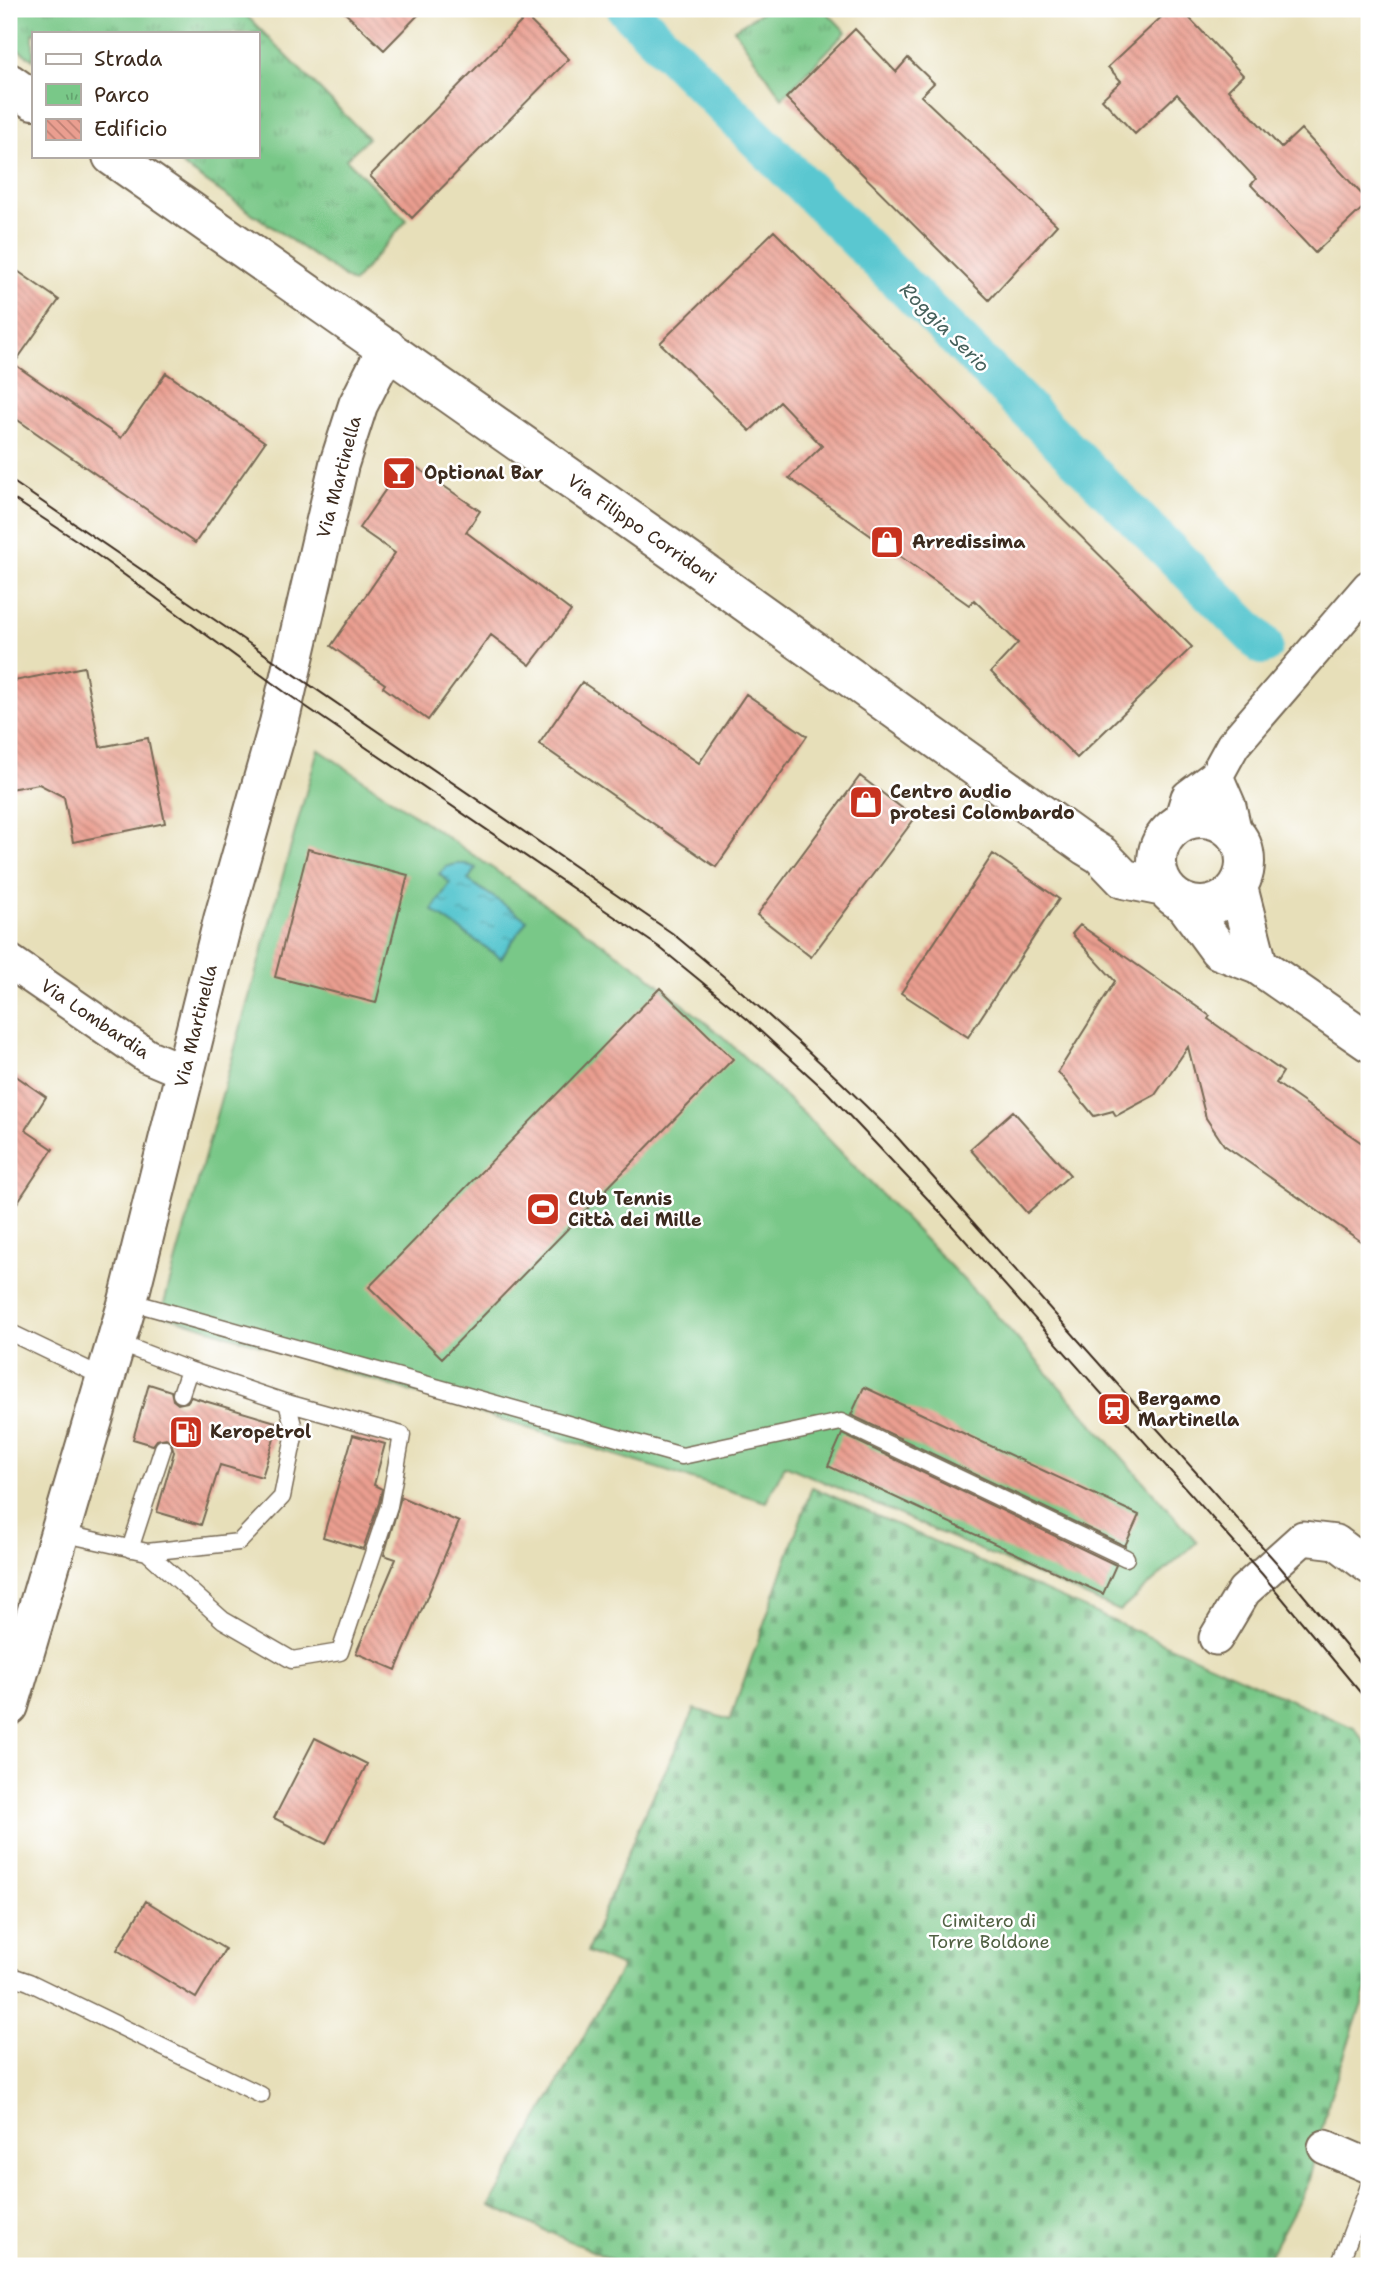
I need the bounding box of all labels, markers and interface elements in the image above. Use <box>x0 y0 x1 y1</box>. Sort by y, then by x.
legend <box>32 32 259 158</box>
text: Strada <box>94 45 162 73</box>
text: Parco <box>94 81 149 109</box>
text: Edificio <box>94 115 167 143</box>
water label: Roggia Serio <box>894 277 995 378</box>
street label: Via Martinella <box>311 413 367 541</box>
bar icon: Optional Bar <box>380 454 418 492</box>
place label: Optional Bar <box>424 461 544 485</box>
street label: Via Filippo Corridoni <box>563 468 721 590</box>
shop icon: Arredissima <box>868 523 906 561</box>
place label: Arredissima <box>912 530 1026 554</box>
place label: Centro audio protesi Colombardo <box>890 780 1075 825</box>
shop icon: Centro audio protesi Colombardo <box>847 783 885 821</box>
street label: Via Martinella <box>169 962 223 1090</box>
street label: Via Lombardia <box>36 974 154 1064</box>
place label: Club Tennis Città dei Mille <box>568 1187 702 1232</box>
sports icon: Club Tennis Città dei Mille <box>524 1190 562 1228</box>
place label: Bergamo Martinella <box>1138 1387 1240 1432</box>
station icon: Bergamo Martinella <box>1095 1390 1133 1428</box>
fuel station icon: Keropetrol <box>167 1413 205 1451</box>
place label: Keropetrol <box>210 1420 311 1444</box>
park label: Cimitero di Torre Boldone <box>928 1909 1050 1954</box>

